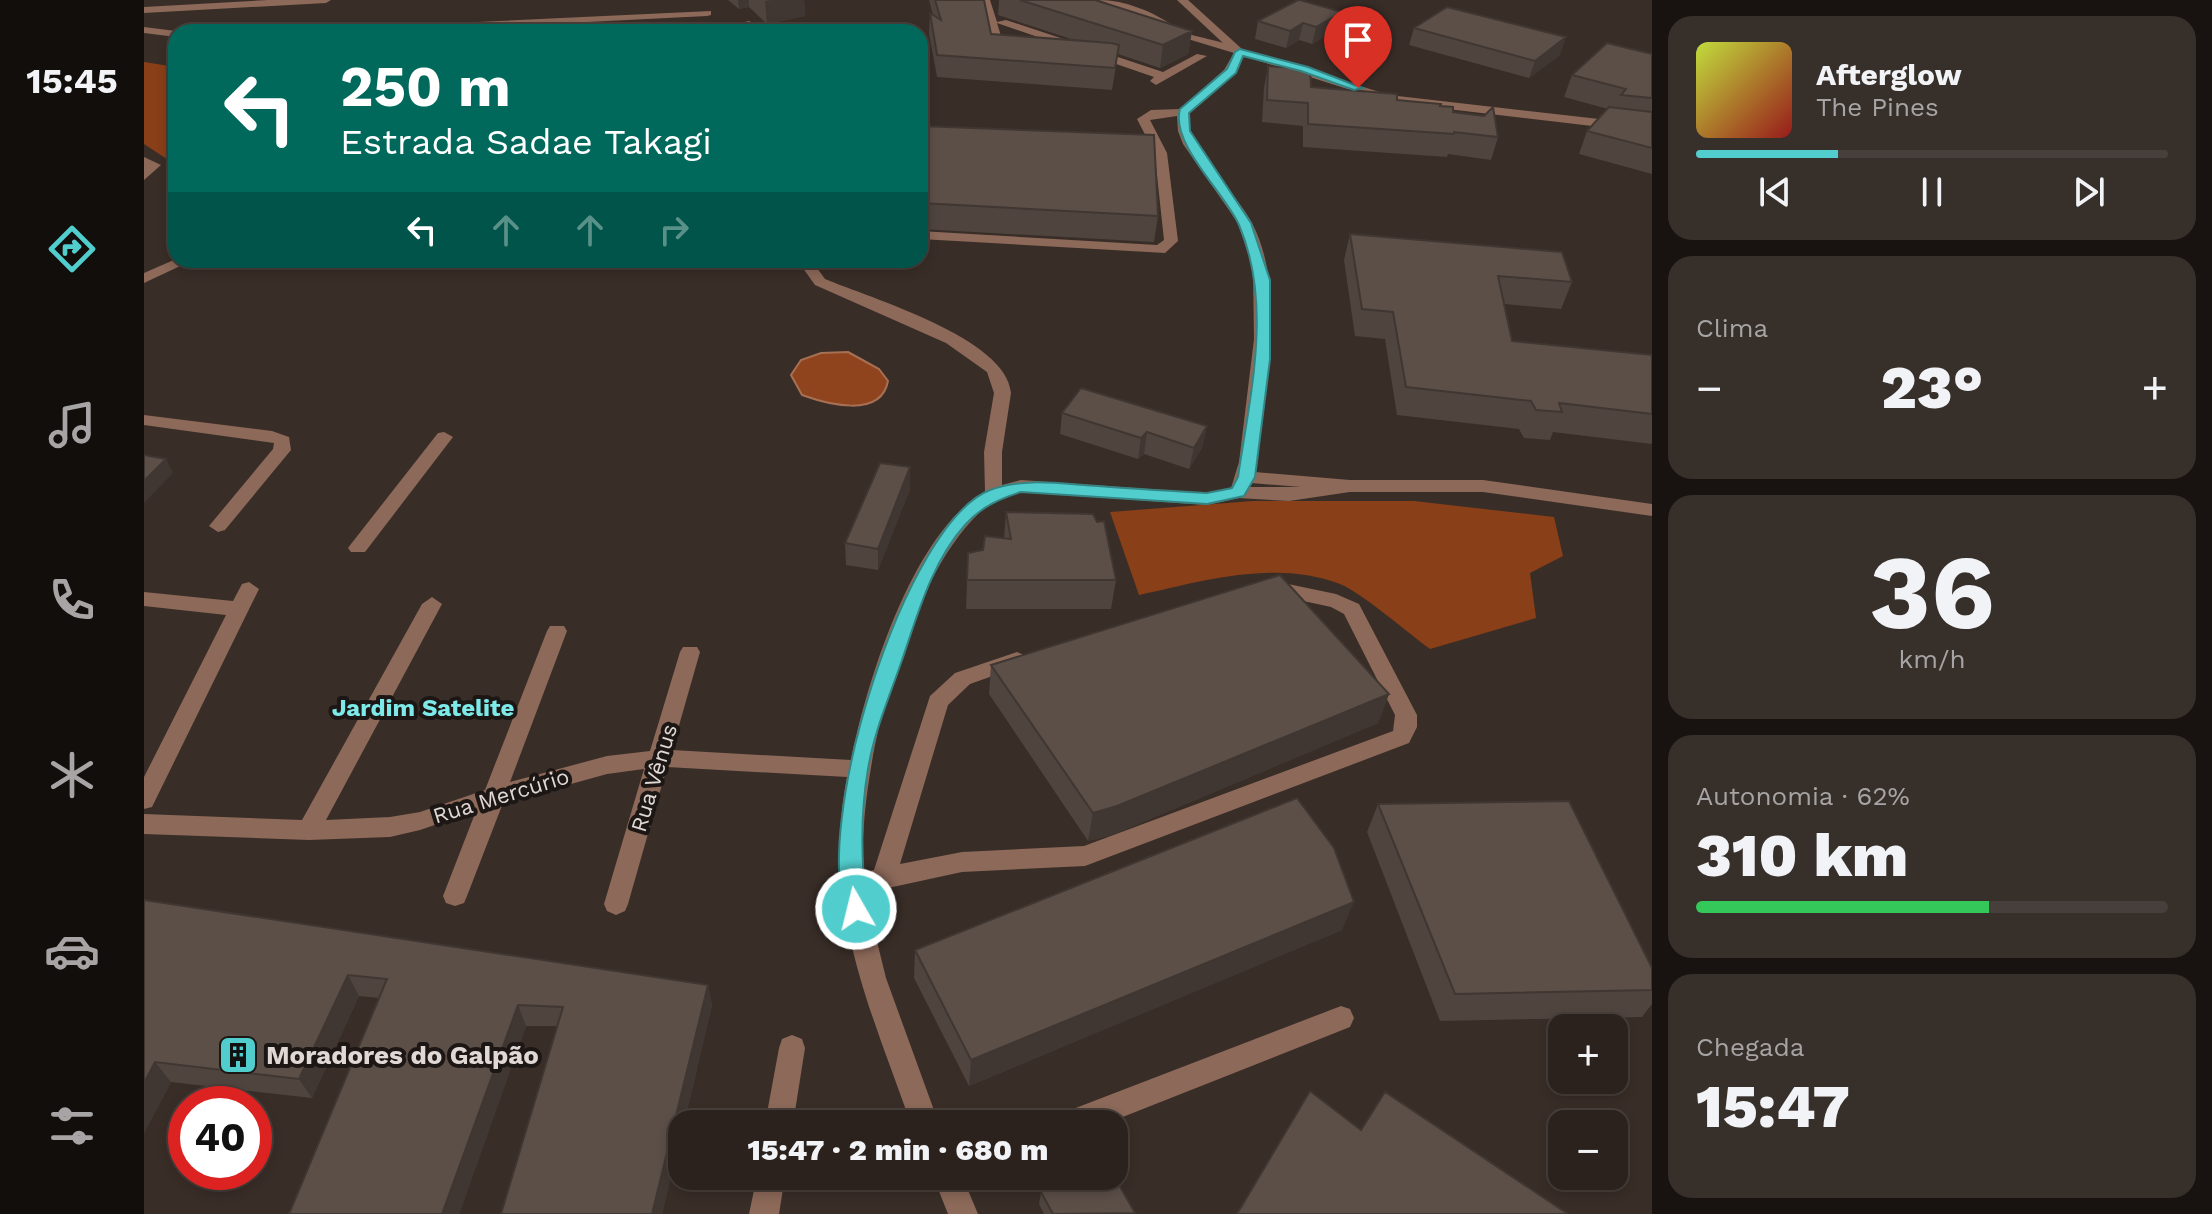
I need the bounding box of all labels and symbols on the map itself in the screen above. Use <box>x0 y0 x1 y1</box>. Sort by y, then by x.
pin <box>1324 6 1392 88</box>
district label: Jardim Satelite <box>332 694 514 722</box>
street label: Rua Vênus <box>626 721 682 835</box>
street label: Rua Mercúrio <box>430 763 572 829</box>
position arrow <box>814 867 898 951</box>
building icon: Moradores do Galpão <box>217 1034 259 1076</box>
place label: Moradores do Galpão <box>266 1040 539 1070</box>
speed limit sign: 40 <box>168 1086 272 1190</box>

